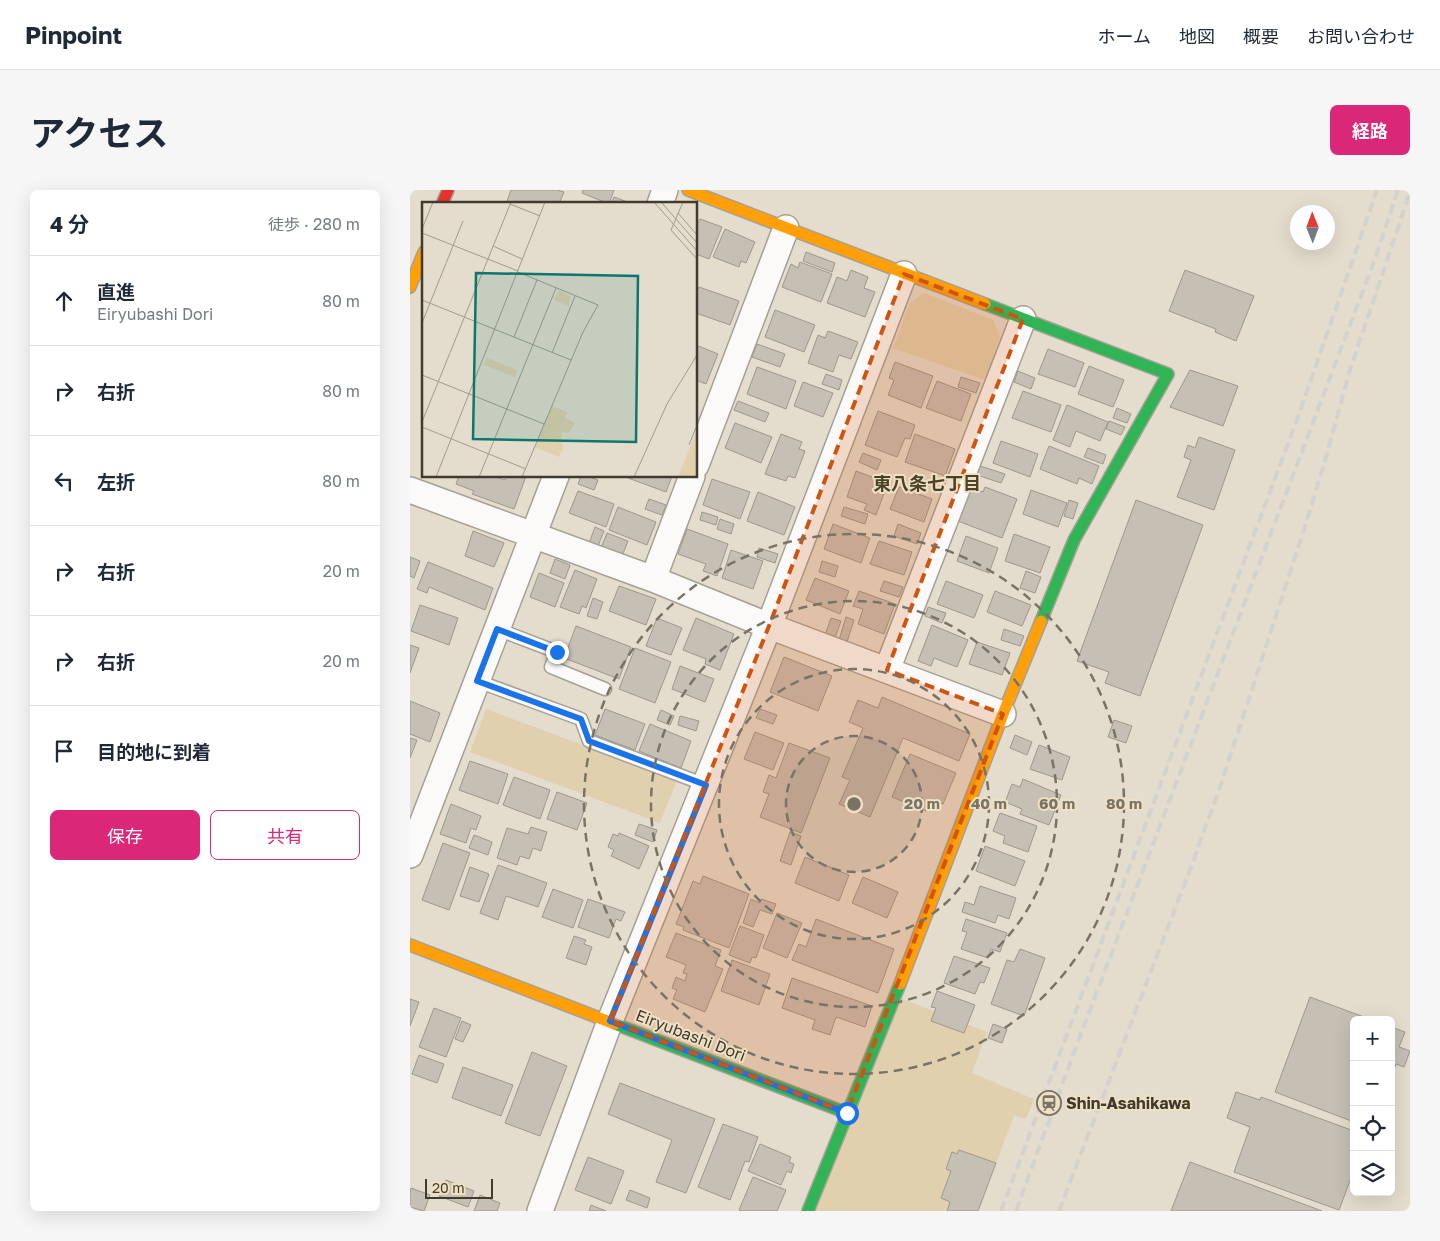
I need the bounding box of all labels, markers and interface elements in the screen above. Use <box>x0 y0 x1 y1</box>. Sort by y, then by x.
text: Pinpoint <box>25 20 122 49</box>
text: ホーム <box>1098 25 1151 47</box>
text: 地図 <box>1179 25 1215 47</box>
text: 概要 <box>1243 25 1279 47</box>
text: お問い合わせ <box>1307 25 1415 47</box>
button: 経路 <box>1330 105 1410 155</box>
text: アクセス <box>30 112 168 154</box>
inset map <box>422 202 698 478</box>
north arrow <box>1290 205 1335 250</box>
text: 4 分 <box>50 211 89 237</box>
text: 徒歩 · 280 m <box>268 214 360 234</box>
text: 直進 <box>97 280 135 303</box>
icon: ahead <box>50 287 78 315</box>
text: 80 m <box>322 291 360 311</box>
text: Eiryubashi Dori <box>97 304 213 324</box>
icon: right <box>50 377 78 405</box>
text: 右折 <box>97 380 135 403</box>
text: 80 m <box>322 381 360 401</box>
icon: left <box>50 467 78 495</box>
text: 左折 <box>97 470 135 493</box>
text: 80 m <box>322 471 360 491</box>
district label: 東八条七丁目 <box>873 472 981 494</box>
icon: right <box>50 557 78 585</box>
text: 右折 <box>97 560 135 583</box>
text: 20 m <box>323 561 360 581</box>
route end <box>546 641 569 664</box>
icon: right <box>50 647 78 675</box>
text: 右折 <box>97 650 135 673</box>
text: 20 m <box>323 651 360 671</box>
icon: arrive <box>50 737 78 765</box>
text: 目的地に到着 <box>97 740 211 763</box>
text: 20 m <box>904 794 940 812</box>
text: 40 m <box>971 794 1007 812</box>
text: 60 m <box>1039 794 1075 812</box>
text: 80 m <box>1106 794 1142 812</box>
centre of rings <box>845 795 863 813</box>
button: 保存 <box>50 810 200 860</box>
button: 共有 <box>210 810 360 860</box>
street label: Eiryubashi Dori <box>633 1005 749 1065</box>
map controls <box>1350 1016 1395 1196</box>
button: + <box>1350 1016 1395 1061</box>
button: − <box>1350 1061 1395 1106</box>
station icon: Shin-Asahikawa <box>1036 1090 1062 1116</box>
place label: Shin-Asahikawa <box>1066 1093 1191 1113</box>
route start <box>836 1102 859 1125</box>
button: locate <box>1350 1106 1395 1151</box>
button: layers <box>1350 1151 1395 1196</box>
scale bar <box>425 1176 492 1199</box>
text: 20 m <box>432 1179 465 1196</box>

